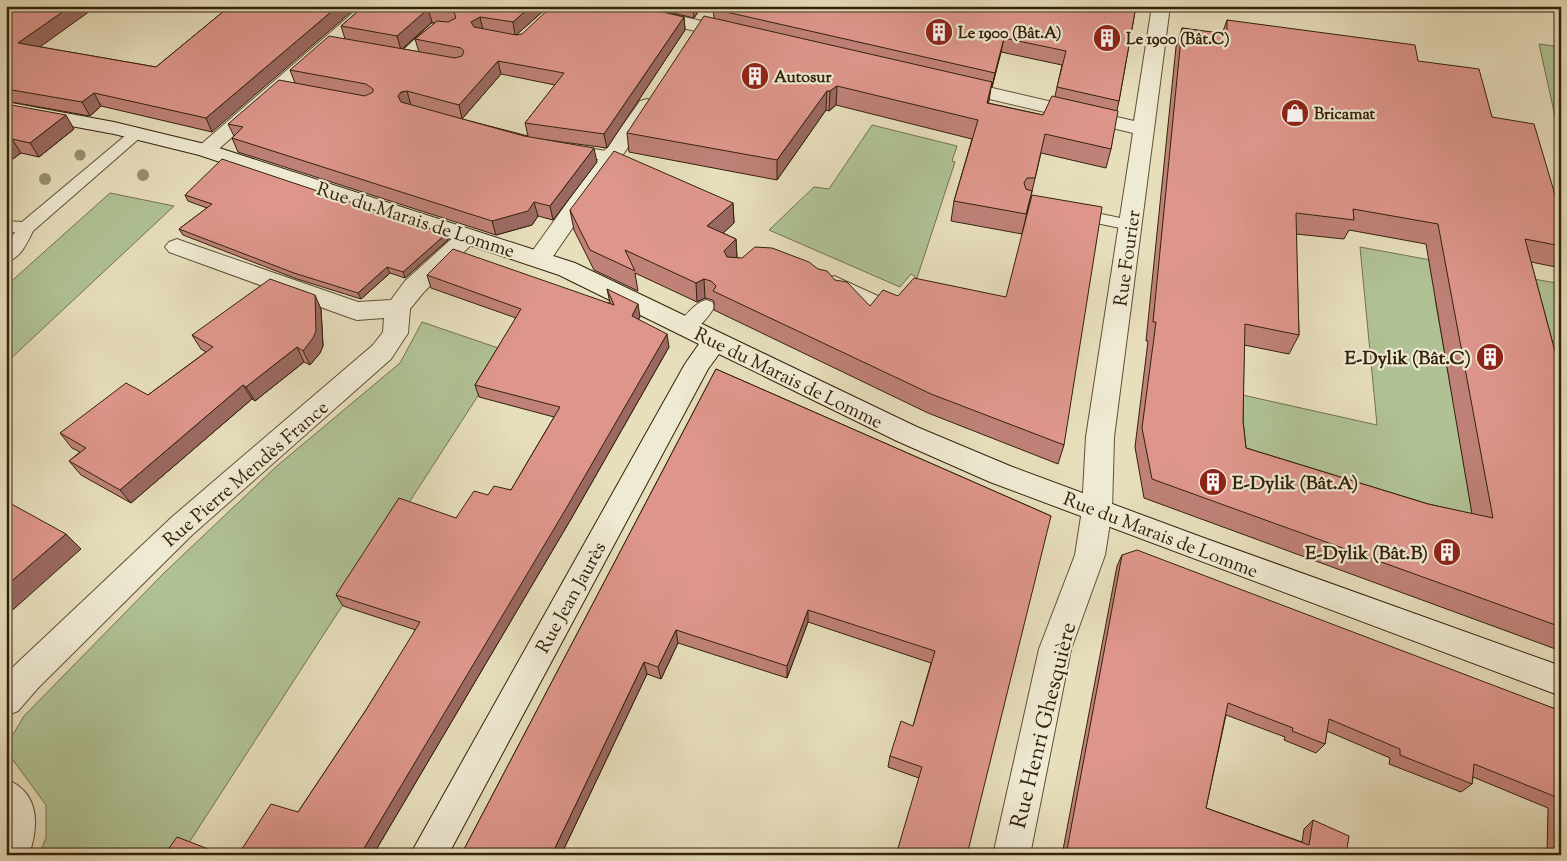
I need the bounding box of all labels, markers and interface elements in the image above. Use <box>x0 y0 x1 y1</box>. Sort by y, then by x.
building icon: Le 1900 (Bât.A) <box>924 17 954 47</box>
place label: Le 1900 (Bât.A) <box>958 23 1061 46</box>
building icon: Le 1900 (Bât.C) <box>1092 23 1122 53</box>
place label: Le 1900 (Bât.C) <box>1126 29 1230 52</box>
building icon: Autosur <box>740 61 770 91</box>
place label: Autosur <box>774 67 832 90</box>
shop icon: Bricamat <box>1280 98 1310 128</box>
place label: Bricamat <box>1314 104 1376 127</box>
street label: Rue du Marais de Lomme <box>313 177 518 266</box>
street label: Rue Fourier <box>1108 208 1149 308</box>
street label: Rue du Marais de Lomme <box>689 322 887 437</box>
building icon: E-Dylik (Bât.C) <box>1475 342 1505 372</box>
place label: E-Dylik (Bât.C) <box>1345 346 1471 373</box>
street label: Rue Pierre Mendès France <box>158 395 335 554</box>
building icon: E-Dylik (Bât.A) <box>1198 467 1228 497</box>
place label: E-Dylik (Bât.A) <box>1232 471 1358 498</box>
street label: Rue du Marais de Lomme <box>1059 487 1262 586</box>
building icon: E-Dylik (Bât.B) <box>1432 537 1462 567</box>
street label: Rue Jean Jaurès <box>530 538 614 659</box>
place label: E-Dylik (Bât.B) <box>1305 541 1428 568</box>
street label: Rue Henri Ghesquière <box>1004 619 1086 832</box>

